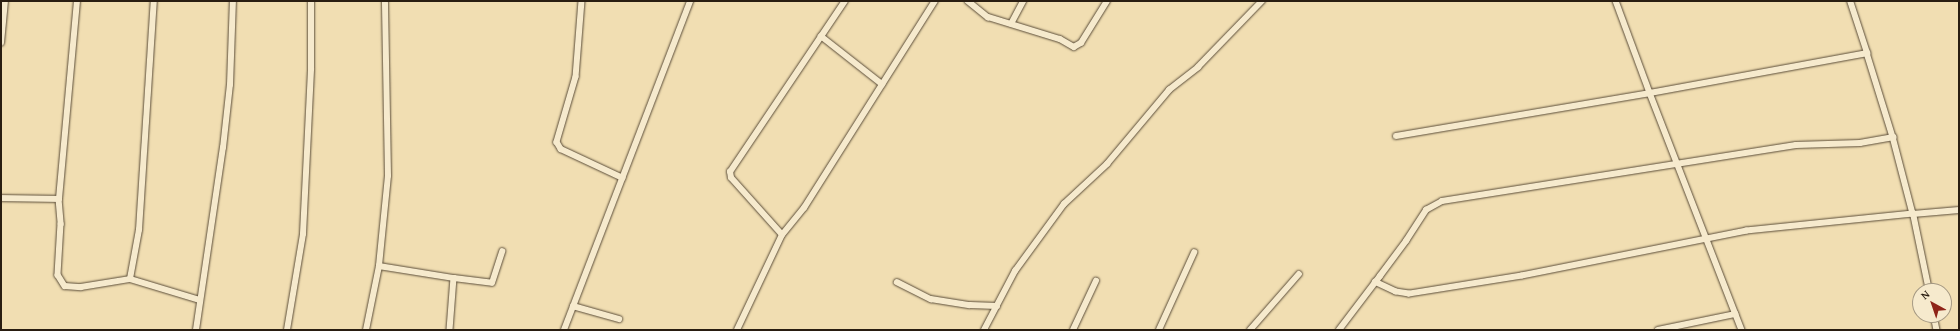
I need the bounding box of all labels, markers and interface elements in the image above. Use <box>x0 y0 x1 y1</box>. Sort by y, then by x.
north arrow <box>1912 283 1952 323</box>
text: N <box>1917 286 1933 303</box>

